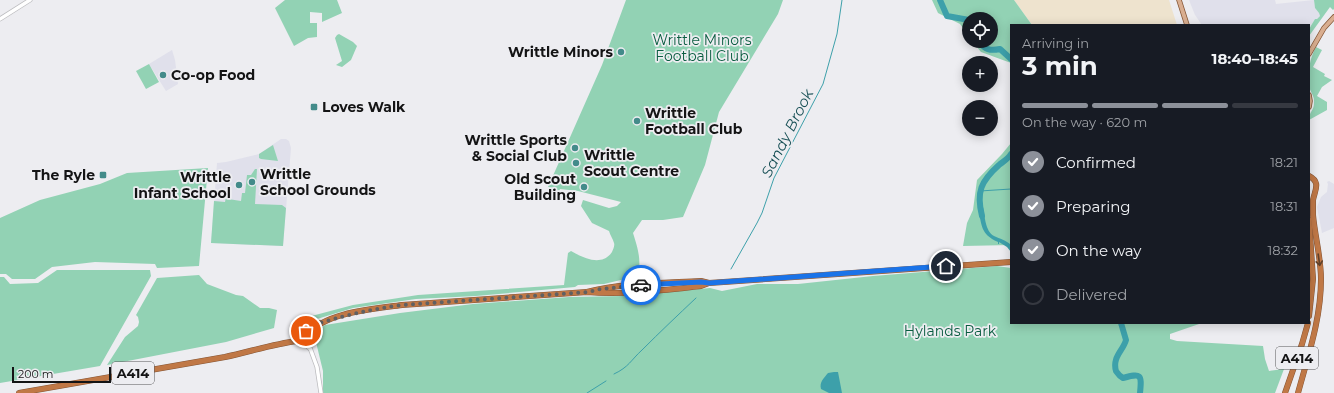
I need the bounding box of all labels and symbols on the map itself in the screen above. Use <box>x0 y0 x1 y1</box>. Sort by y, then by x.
park label: Writtle Minors Football Club <box>652 31 752 65</box>
place label: Writtle Minors <box>508 43 614 61</box>
marker: Writtle Minors <box>616 47 626 57</box>
place label: Co-op Food <box>171 66 255 84</box>
marker: Co-op Food <box>158 70 168 80</box>
water label: Sandy Brook <box>757 85 818 180</box>
place label: Loves Walk <box>322 98 406 116</box>
marker: Loves Walk <box>309 102 319 112</box>
place label: Writtle Football Club <box>645 104 743 138</box>
marker: Writtle Football Club <box>632 116 642 126</box>
place label: Writtle Sports & Social Club <box>464 131 568 165</box>
marker: Writtle Sports & Social Club <box>570 143 580 153</box>
place label: Writtle Scout Centre <box>584 146 679 180</box>
marker: Writtle Scout Centre <box>571 158 581 168</box>
place label: Writtle School Grounds <box>260 165 376 199</box>
place label: The Ryle <box>32 166 95 184</box>
place label: Writtle Infant School <box>134 168 231 202</box>
marker: The Ryle <box>98 170 108 180</box>
place label: Old Scout Building <box>504 170 576 204</box>
marker: Writtle School Grounds <box>247 177 257 187</box>
marker: Writtle Infant School <box>234 180 244 190</box>
marker: Old Scout Building <box>579 182 589 192</box>
pin <box>929 249 963 283</box>
one-way arrow <box>1315 253 1323 266</box>
courier <box>621 265 661 305</box>
pin <box>289 314 323 348</box>
park label: Hylands Park <box>904 322 997 340</box>
road number: A414 <box>1276 347 1318 369</box>
road number: A414 <box>112 362 154 384</box>
scale bar <box>12 365 111 384</box>

